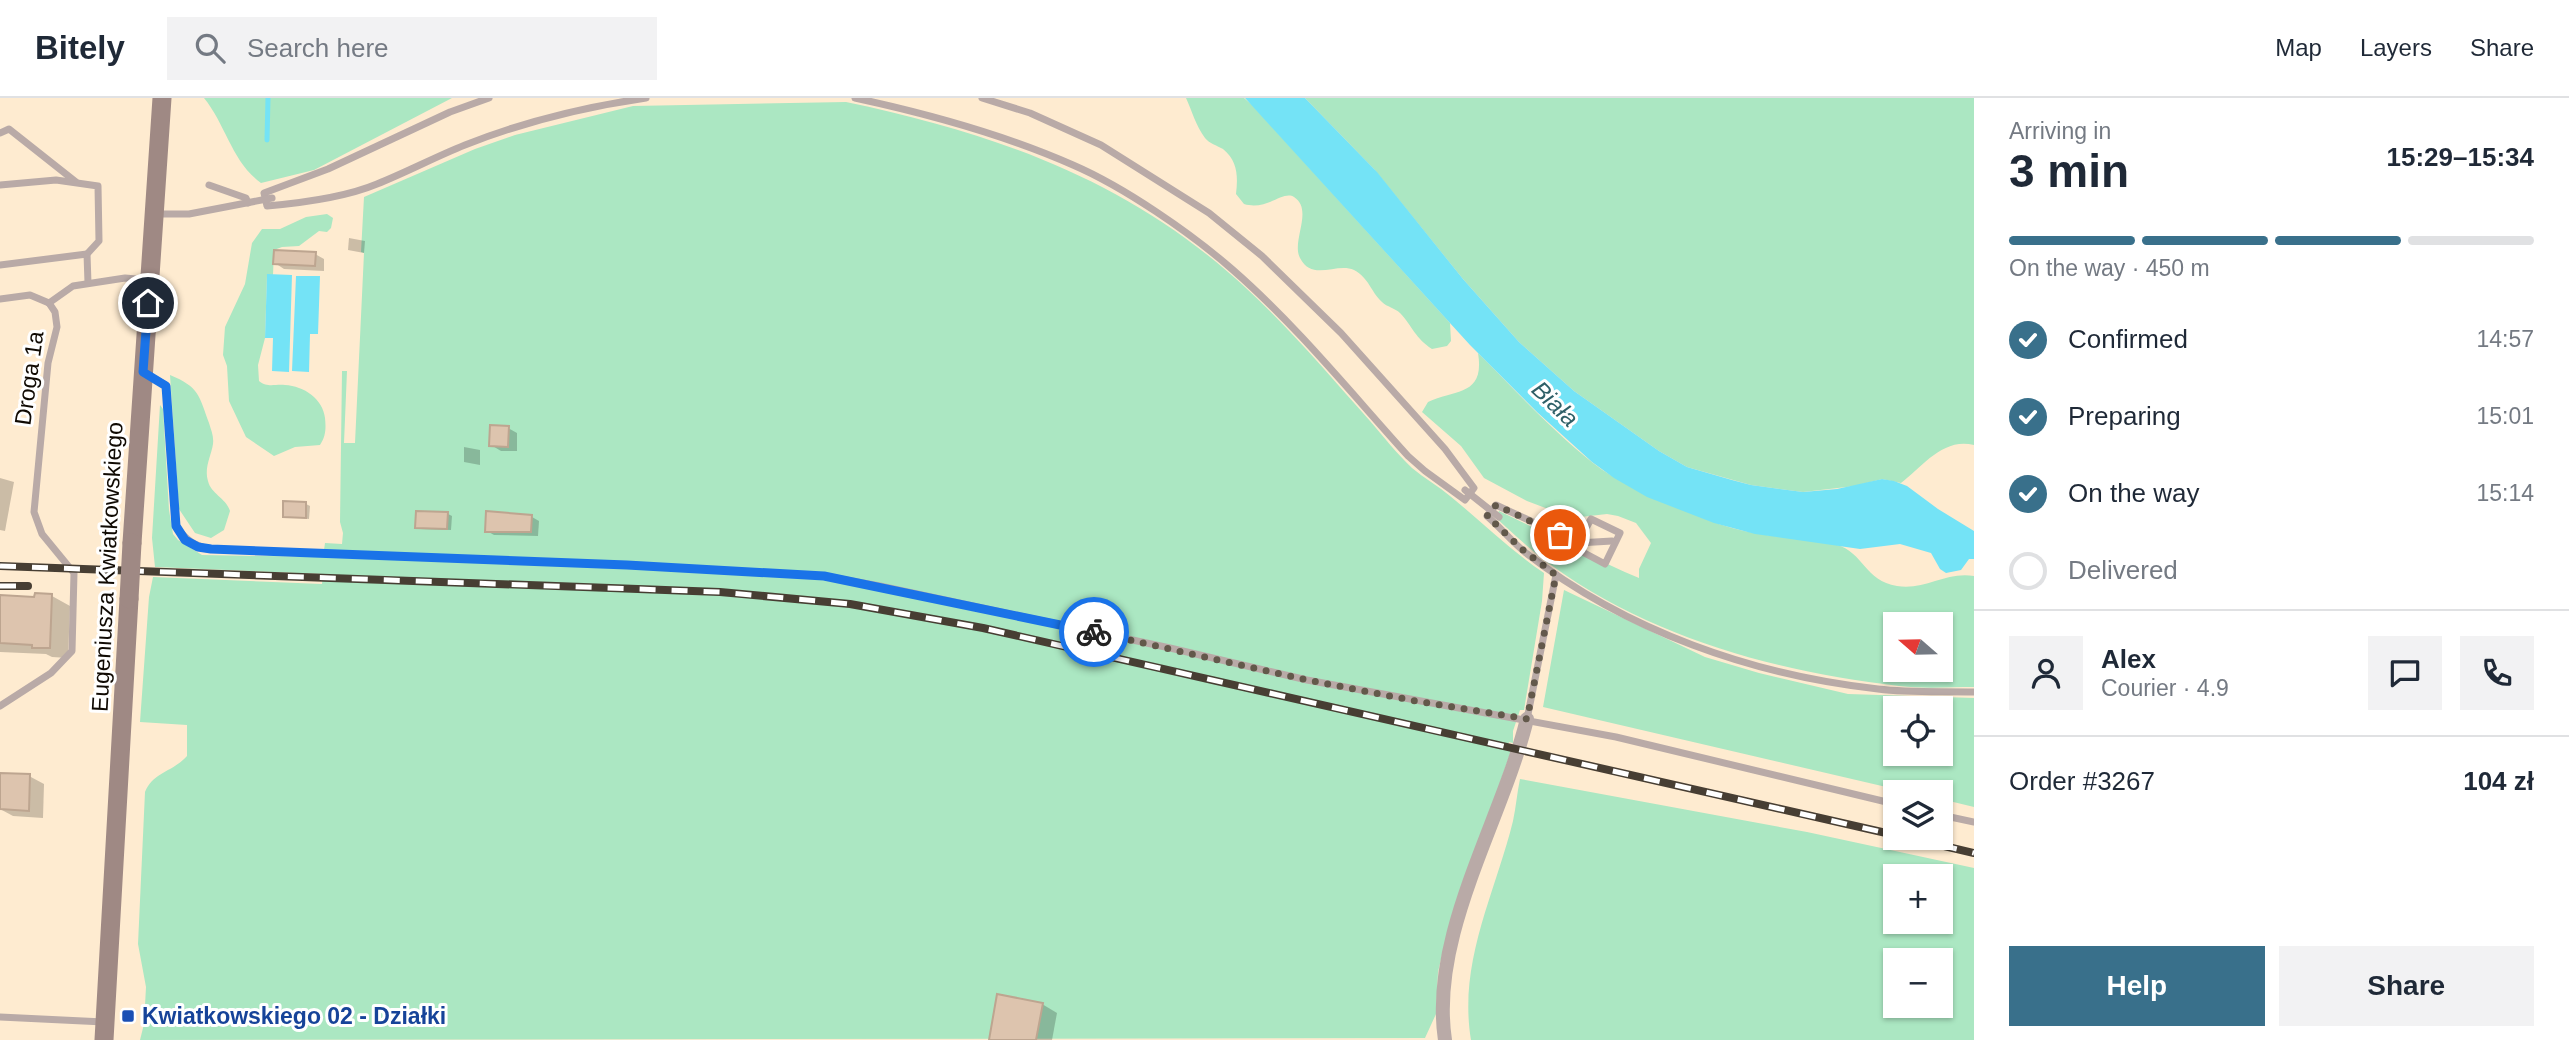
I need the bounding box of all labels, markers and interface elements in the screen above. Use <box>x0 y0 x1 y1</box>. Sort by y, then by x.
search box <box>167 17 657 80</box>
text: Bitely <box>35 29 125 66</box>
icon: search <box>191 29 229 67</box>
text: Search here <box>247 33 389 63</box>
text: Map <box>2275 34 2322 61</box>
text: Layers <box>2360 34 2432 61</box>
text: Share <box>2470 34 2534 61</box>
text: Arriving in <box>2009 118 2111 144</box>
text: 15:29–15:34 <box>2387 142 2534 172</box>
text: 3 min <box>2009 145 2129 197</box>
text: On the way · 450 m <box>2009 255 2210 281</box>
pin <box>118 273 178 333</box>
icon: home <box>129 284 167 322</box>
icon: check <box>2009 321 2047 359</box>
text: Confirmed <box>2068 324 2188 354</box>
text: 14:57 <box>2476 326 2534 352</box>
street label: Droga 1a <box>10 329 48 427</box>
water label: Biała <box>1527 375 1584 432</box>
icon: check <box>2009 398 2047 436</box>
text: Preparing <box>2068 401 2181 431</box>
text: 15:01 <box>2476 403 2534 429</box>
street label: Eugeniusza Kwiatkowskiego <box>86 421 128 713</box>
icon: check <box>2009 475 2047 513</box>
text: On the way <box>2068 478 2200 508</box>
text: 15:14 <box>2476 480 2534 506</box>
pin <box>1530 505 1590 565</box>
icon: bag <box>1541 516 1579 554</box>
text: Delivered <box>2068 555 2178 585</box>
courier <box>1059 597 1129 667</box>
north arrow <box>1883 612 1953 682</box>
map controls <box>1883 612 1953 1018</box>
icon: bike <box>1075 613 1113 651</box>
button: person <box>2009 636 2083 710</box>
button: chat <box>2368 636 2442 710</box>
button: phone <box>2460 636 2534 710</box>
text: Alex <box>2101 644 2156 674</box>
text: Courier · 4.9 <box>2101 675 2229 701</box>
button: locate <box>1883 696 1953 766</box>
text: Order #3267 <box>2009 766 2155 796</box>
text: 104 zł <box>2463 766 2534 796</box>
button: layers <box>1883 780 1953 850</box>
button: + <box>1883 864 1953 934</box>
button: Help <box>2009 946 2265 1026</box>
button: Share <box>2279 946 2534 1026</box>
button: − <box>1883 948 1953 1018</box>
place label: Kwiatkowskiego 02 - Działki <box>142 1003 446 1029</box>
marker: Kwiatkowskiego 02 - Działki <box>120 1008 136 1024</box>

